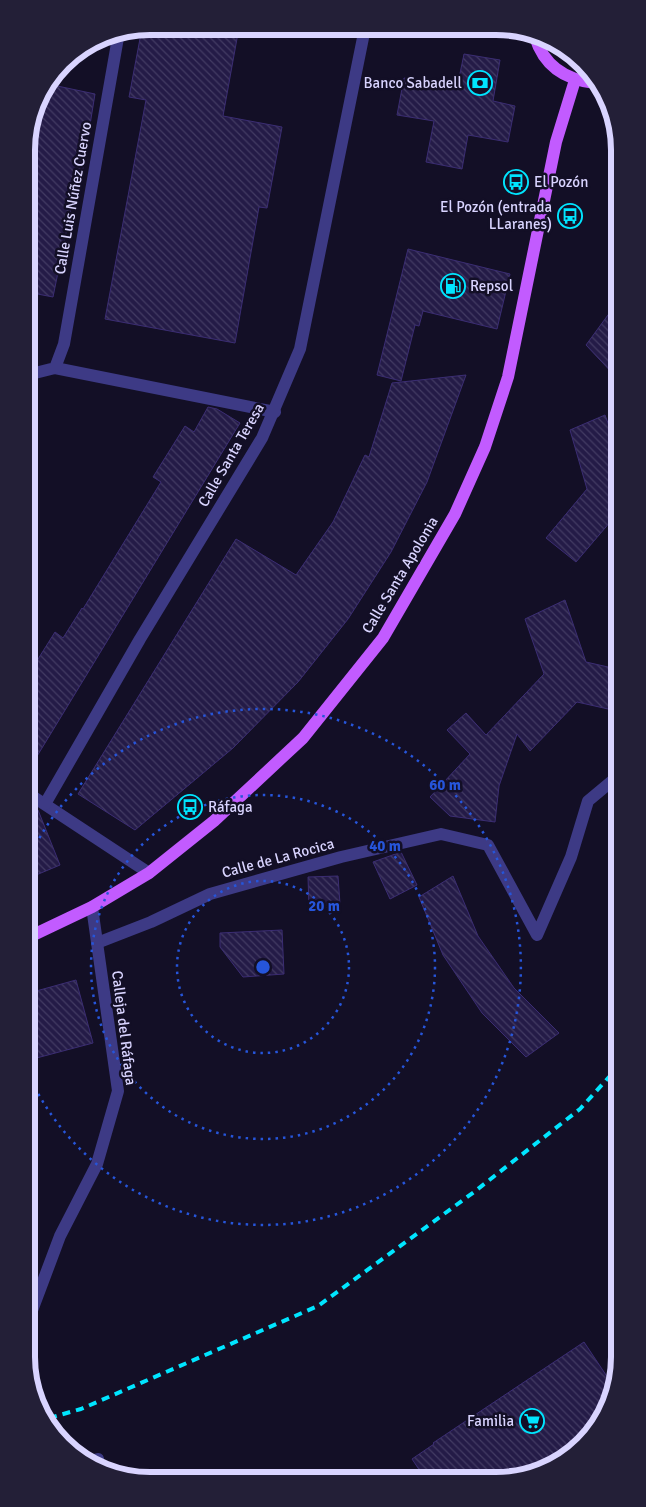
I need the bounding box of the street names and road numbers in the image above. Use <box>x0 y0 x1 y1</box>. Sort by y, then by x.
street label: Calle Luis Núñez Cuervo <box>51 120 95 276</box>
street label: Calle Santa Teresa <box>194 400 268 510</box>
street label: Calle Santa Apolonia <box>358 513 442 637</box>
street label: Calle de La Rocica <box>220 834 336 882</box>
street label: Calleja del Ráfaga <box>108 970 140 1086</box>

